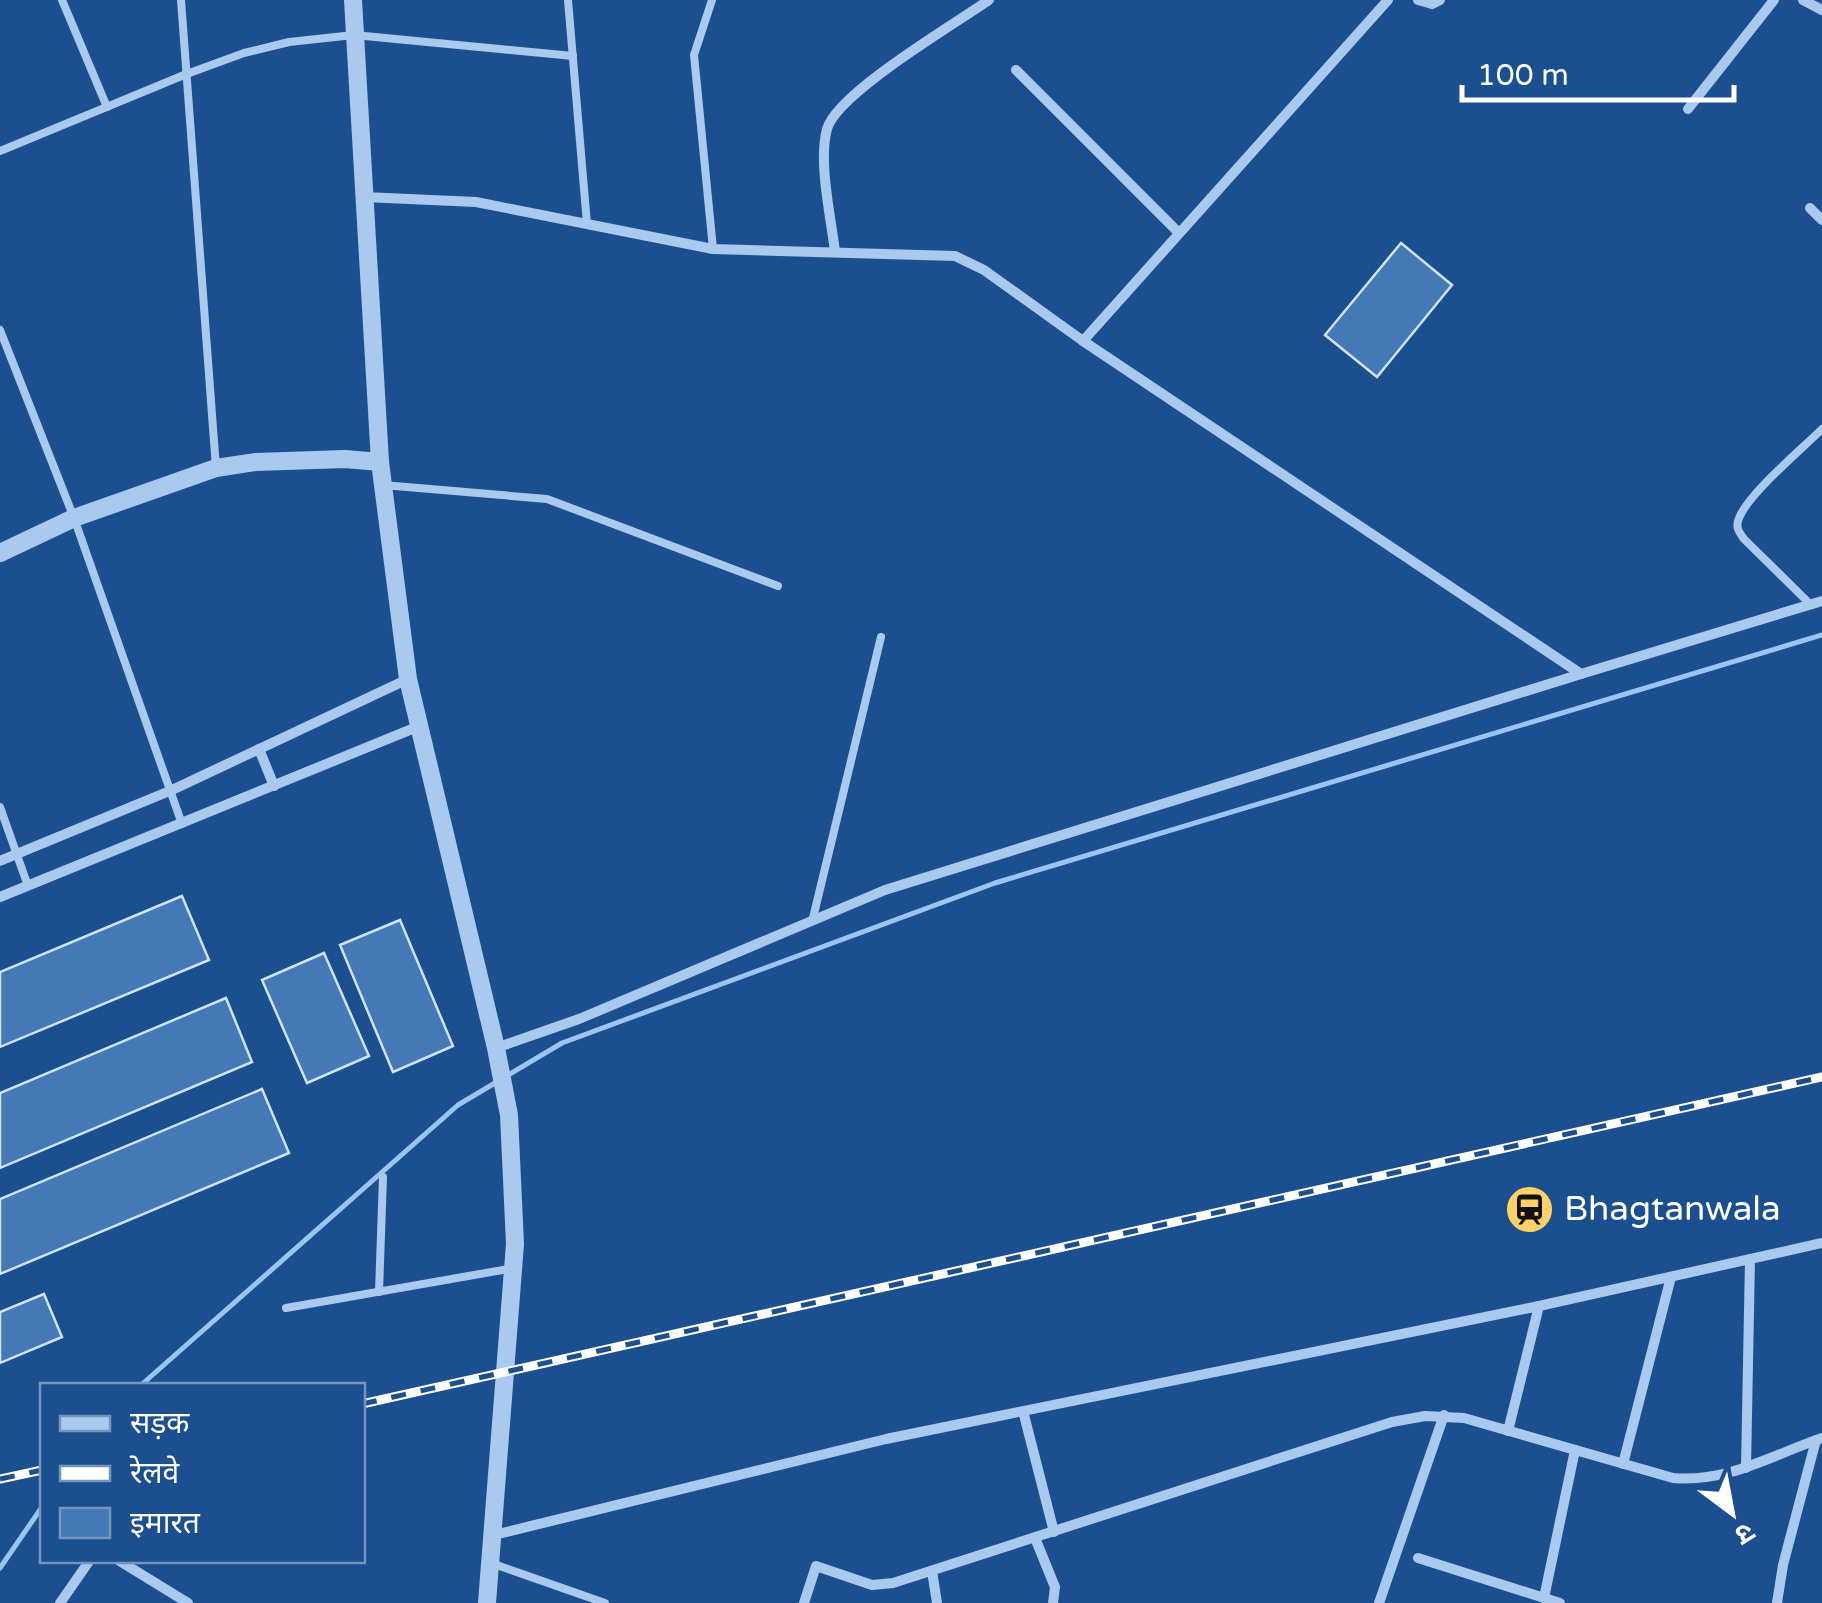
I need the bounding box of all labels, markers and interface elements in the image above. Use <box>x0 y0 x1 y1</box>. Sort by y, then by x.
scale bar <box>1462 40 1734 102</box>
text: 100 m <box>1477 57 1569 94</box>
station icon: Bhagtanwala <box>1503 1183 1555 1235</box>
place label: Bhagtanwala <box>1564 1188 1781 1230</box>
legend <box>40 1383 365 1563</box>
text: सड़क <box>130 1405 190 1442</box>
text: रेलवे <box>129 1455 181 1492</box>
north arrow <box>1682 1463 1782 1563</box>
text: इमारत <box>130 1505 201 1542</box>
text: उ <box>1728 1515 1761 1552</box>

